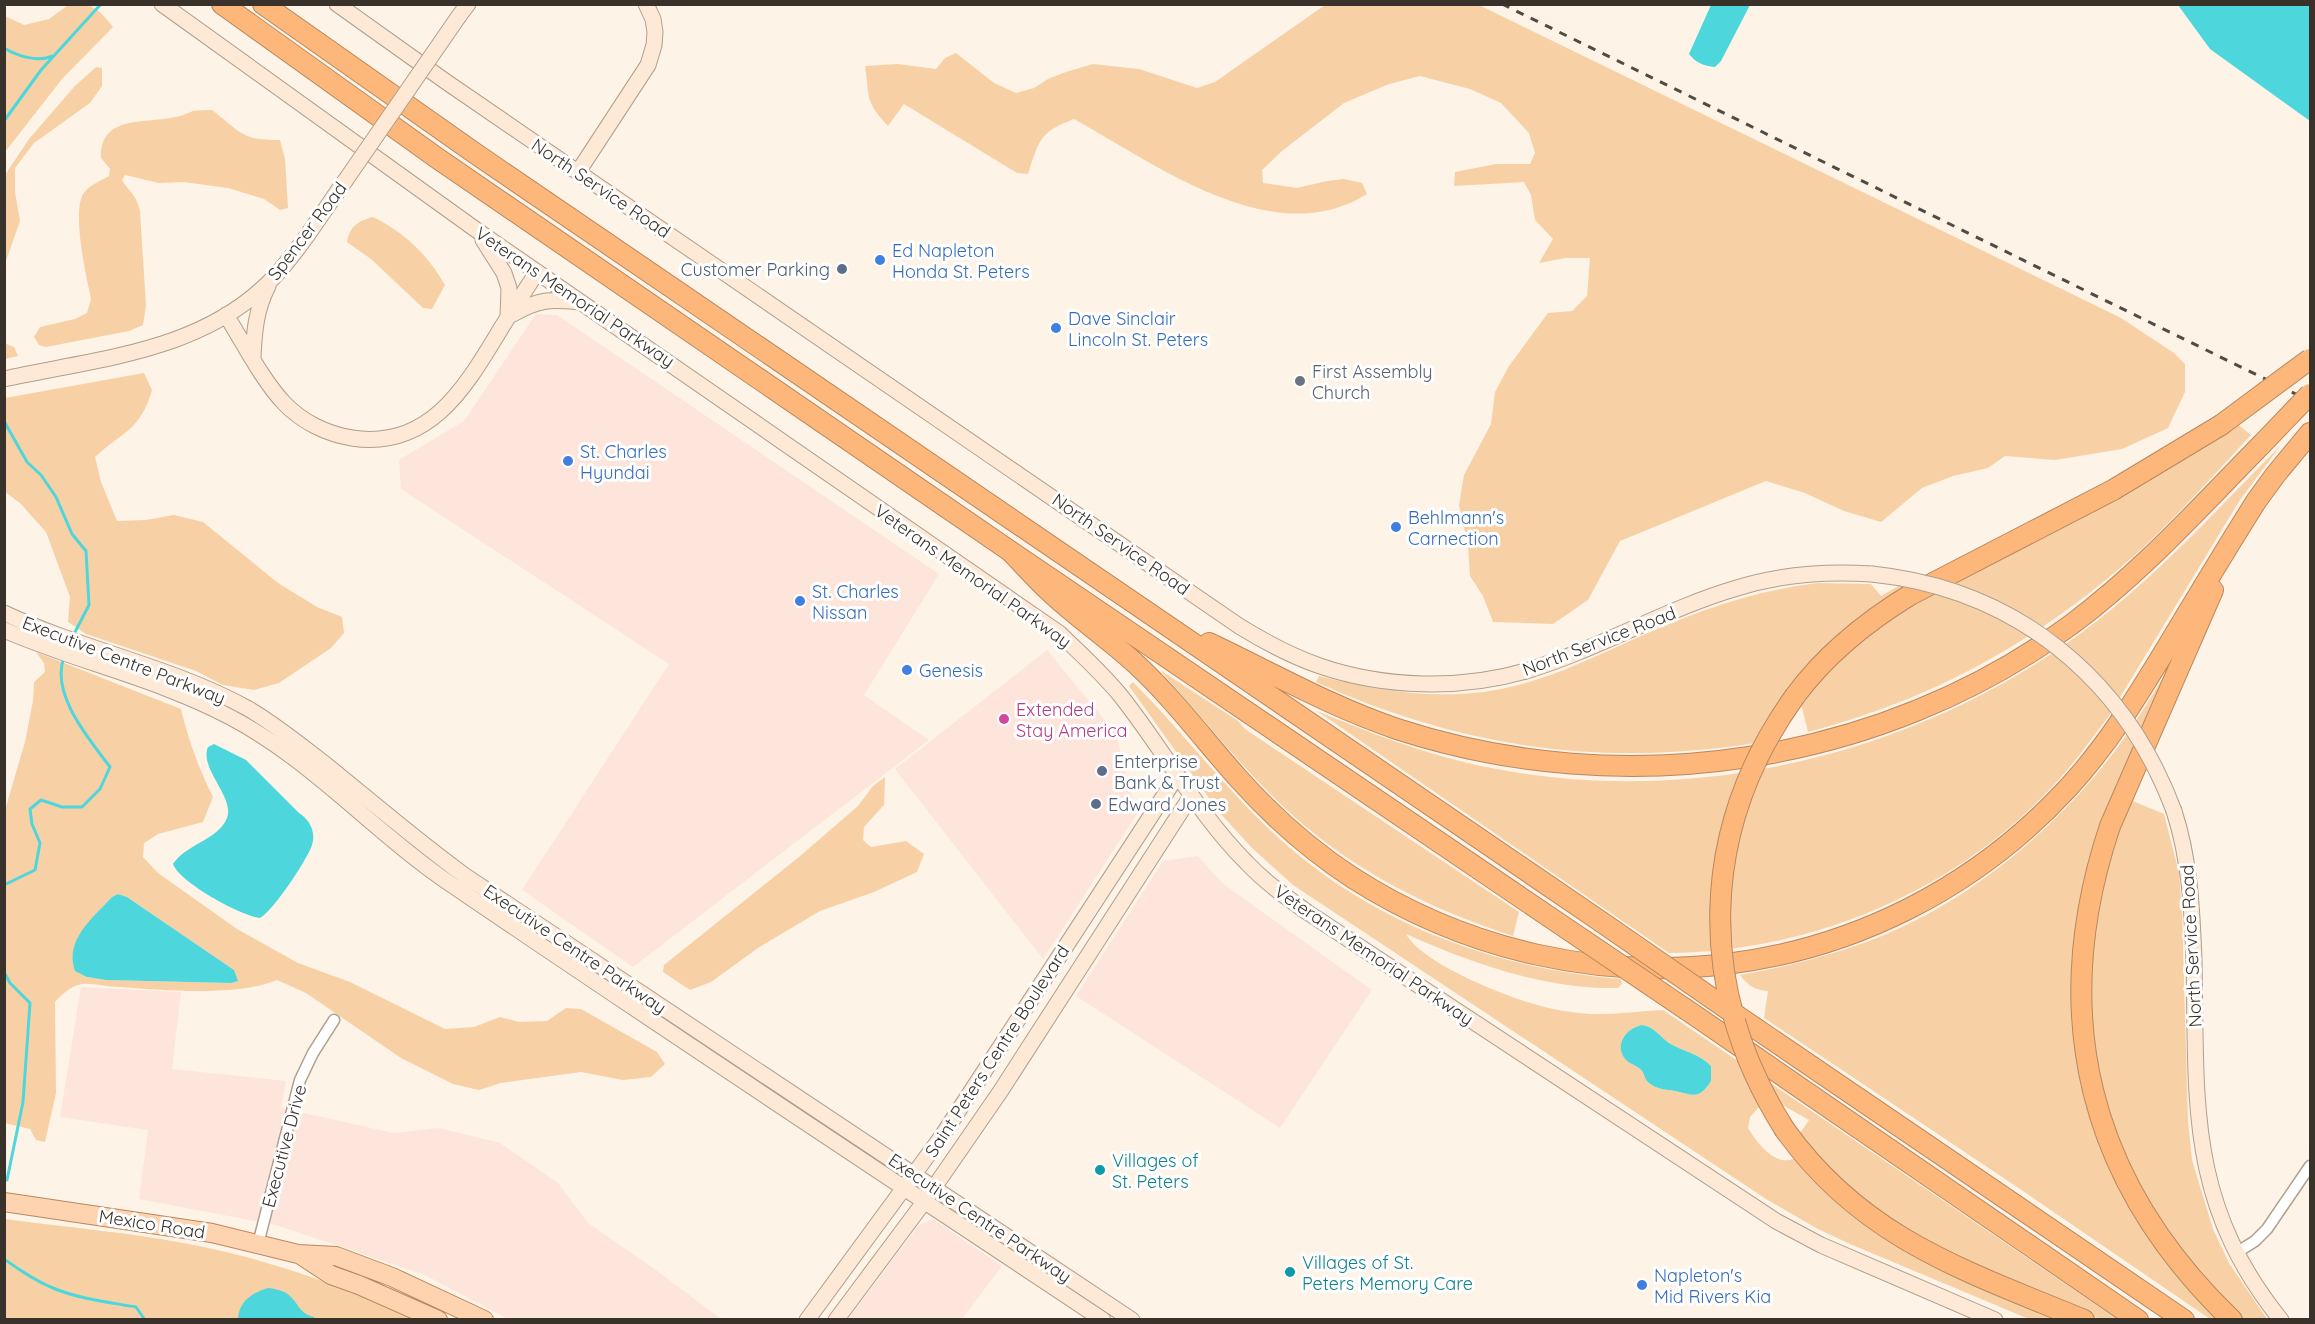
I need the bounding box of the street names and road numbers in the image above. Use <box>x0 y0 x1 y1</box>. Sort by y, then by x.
street label: North Service Road <box>527 133 675 243</box>
street label: Spencer Road <box>262 177 352 285</box>
street label: Veterans Memorial Parkway <box>471 222 679 372</box>
street label: North Service Road <box>1048 488 1194 600</box>
street label: Veterans Memorial Parkway <box>870 499 1076 653</box>
street label: North Service Road <box>1519 601 1679 681</box>
street label: Executive Centre Parkway <box>19 611 229 709</box>
street label: North Service Road <box>2175 864 2207 1028</box>
street label: Executive Centre Parkway <box>479 879 671 1019</box>
street label: Veterans Memorial Parkway <box>1270 880 1478 1030</box>
street label: Saint Peters Centre Boulevard <box>920 941 1074 1161</box>
street label: Executive Drive <box>257 1082 311 1210</box>
street label: Executive Centre Parkway <box>884 1148 1076 1288</box>
street label: Mexico Road <box>97 1204 207 1244</box>

